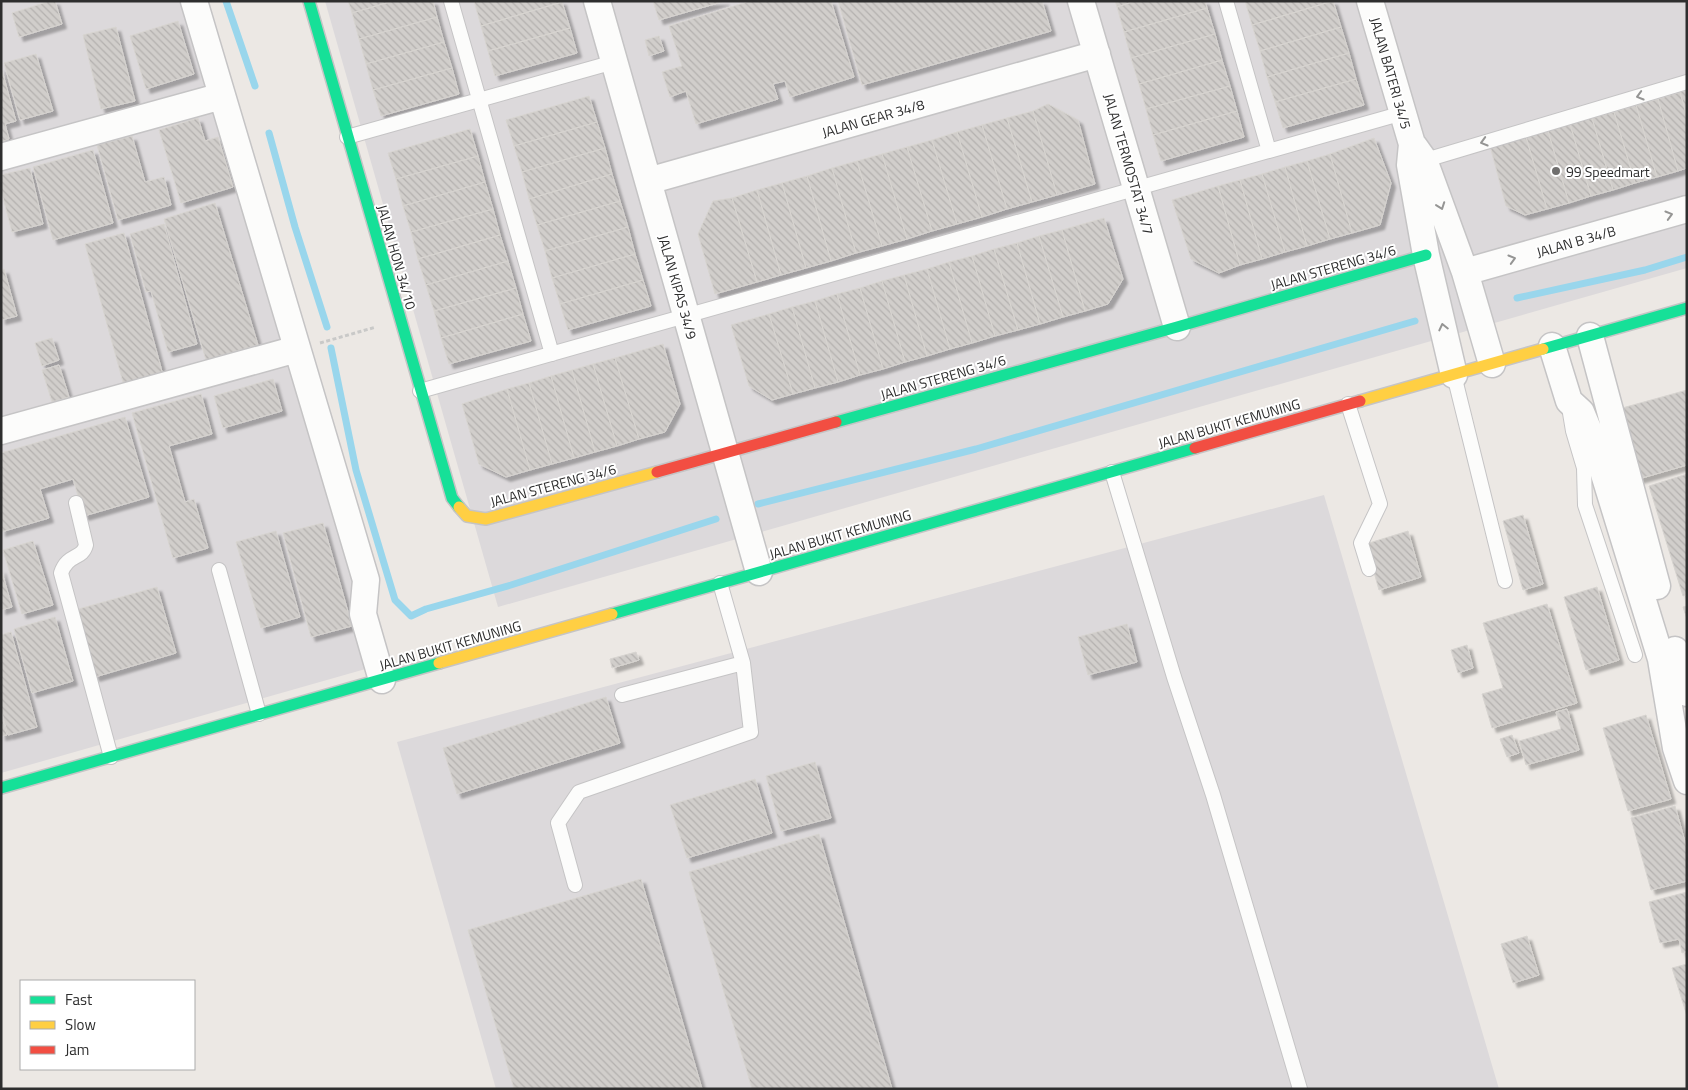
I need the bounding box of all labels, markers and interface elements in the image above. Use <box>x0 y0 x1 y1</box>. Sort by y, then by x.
street label: JALAN BATERI 34/5 <box>1365 14 1417 132</box>
one-way arrow <box>1636 90 1645 100</box>
street label: JALAN TERMOSTAT 34/7 <box>1099 91 1159 237</box>
street label: JALAN GEAR 34/8 <box>819 93 927 143</box>
one-way arrow <box>1481 136 1489 146</box>
place label: 99 Speedmart <box>1566 161 1650 182</box>
marker: 99 Speedmart <box>1550 165 1562 177</box>
one-way arrow <box>1435 201 1445 210</box>
street label: JALAN HON 34/10 <box>372 202 422 312</box>
one-way arrow <box>1664 210 1672 220</box>
street label: JALAN B 34/B <box>1534 220 1618 262</box>
street label: JALAN KIPAS 34/9 <box>653 232 703 342</box>
street label: JALAN STERENG 34/6 <box>1268 239 1398 295</box>
one-way arrow <box>1508 254 1517 265</box>
one-way arrow <box>1438 323 1449 332</box>
street label: JALAN STERENG 34/6 <box>878 349 1008 405</box>
street label: JALAN BUKIT KEMUNING <box>1155 393 1303 453</box>
street label: JALAN STERENG 34/6 <box>488 458 618 512</box>
street label: JALAN BUKIT KEMUNING <box>766 504 914 564</box>
street label: JALAN BUKIT KEMUNING <box>376 615 524 675</box>
legend <box>20 980 195 1070</box>
text: Fast <box>65 988 93 1011</box>
text: Slow <box>65 1013 96 1036</box>
text: Jam <box>65 1038 89 1061</box>

